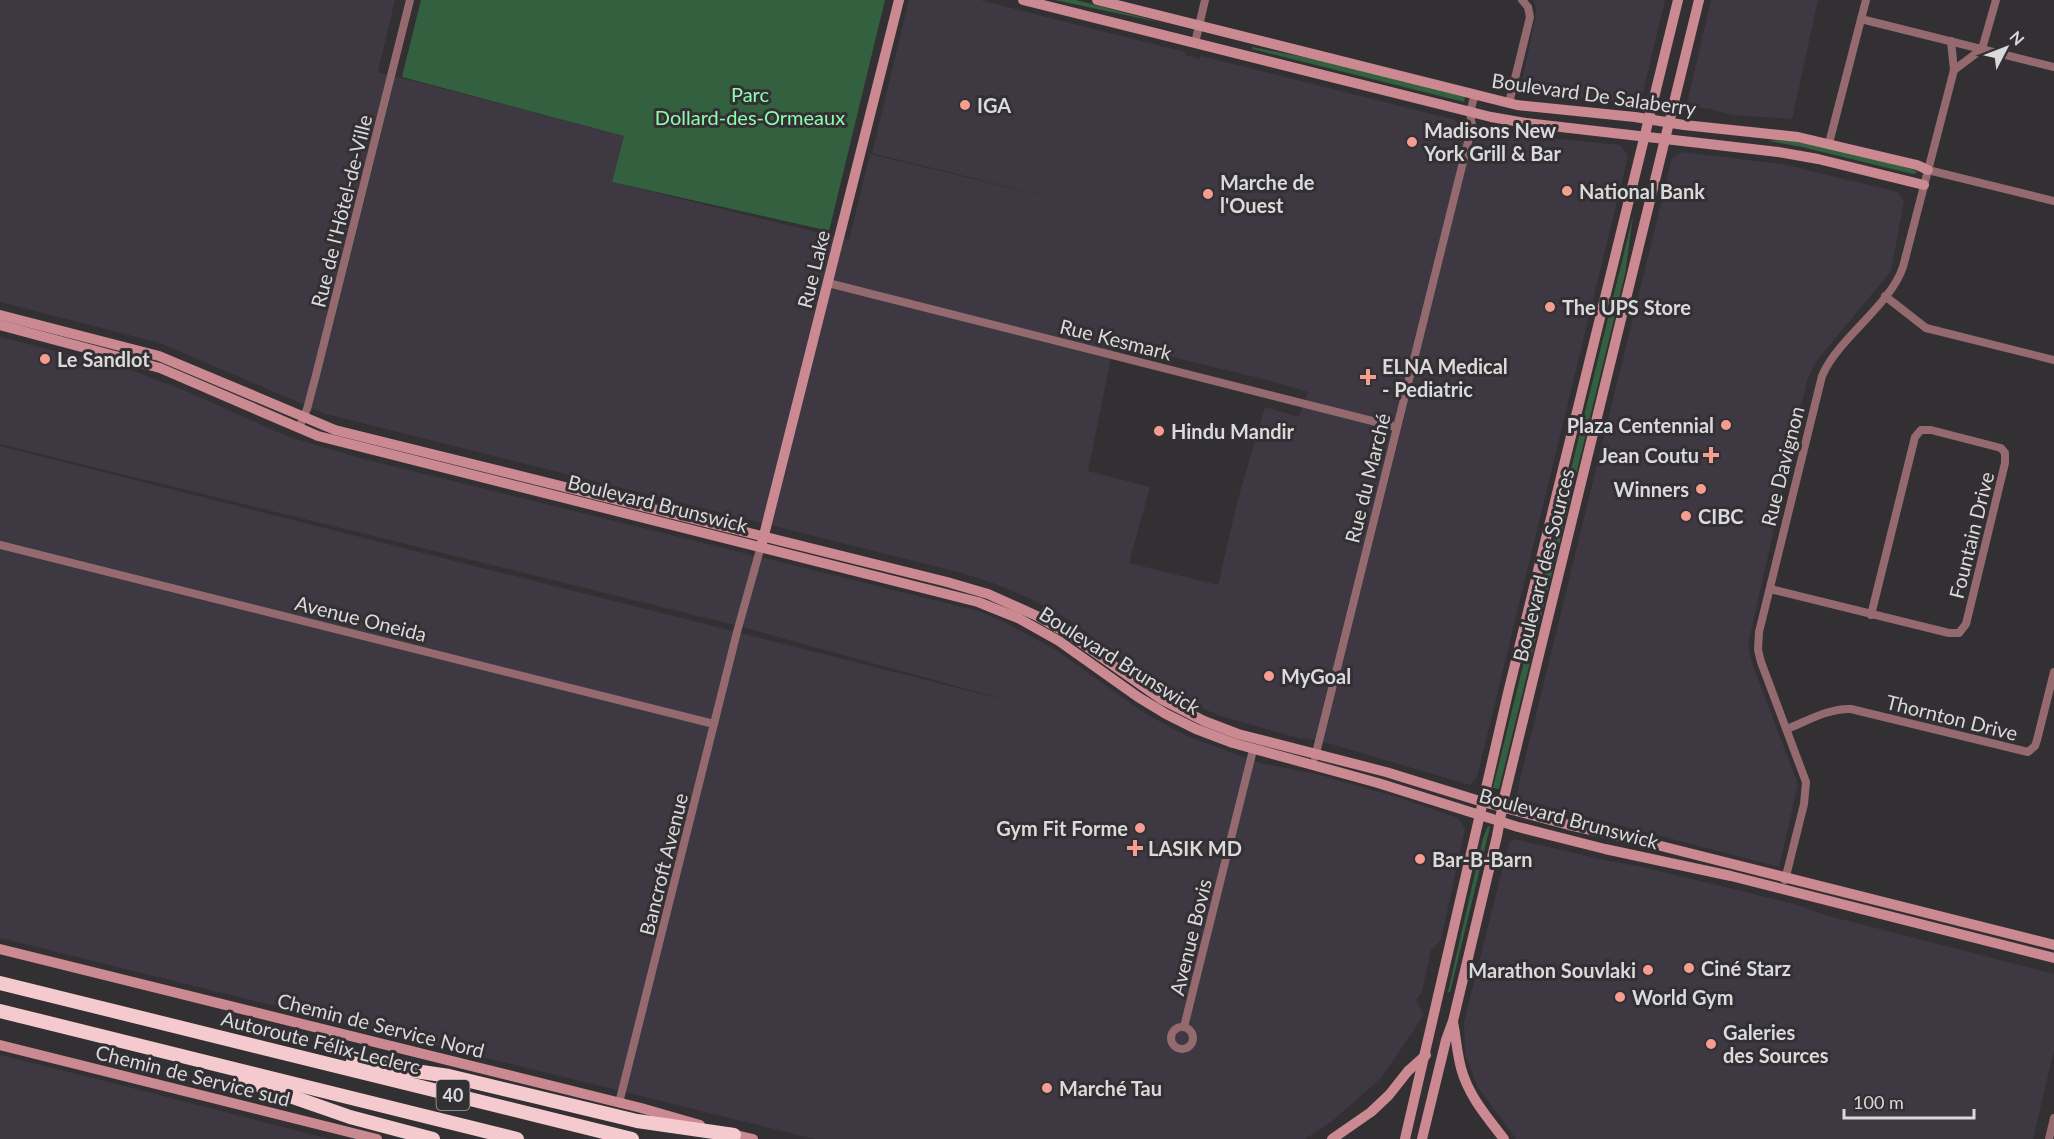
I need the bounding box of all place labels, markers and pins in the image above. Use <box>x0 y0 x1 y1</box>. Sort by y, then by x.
place label: IGA <box>977 93 1011 117</box>
marker: IGA <box>958 98 972 112</box>
place label: Madisons New York Grill & Bar <box>1423 118 1561 165</box>
marker: Madisons New York Grill & Bar <box>1405 135 1419 149</box>
place label: Marche de l'Ouest <box>1220 170 1315 217</box>
place label: National Bank <box>1579 179 1705 203</box>
marker: National Bank <box>1560 184 1574 198</box>
marker: Marche de l'Ouest <box>1201 187 1215 201</box>
place label: The UPS Store <box>1562 295 1691 319</box>
marker: The UPS Store <box>1543 300 1557 314</box>
place label: Le Sandlot <box>57 347 150 371</box>
marker: Le Sandlot <box>38 352 52 366</box>
place label: ELNA Medical - Pediatric <box>1382 354 1508 401</box>
marker: ELNA Medical - Pediatric <box>1359 368 1377 386</box>
place label: Plaza Centennial <box>1567 413 1714 437</box>
marker: Plaza Centennial <box>1719 418 1733 432</box>
place label: Hindu Mandir <box>1171 419 1295 443</box>
marker: Hindu Mandir <box>1152 424 1166 438</box>
place label: Jean Coutu <box>1599 443 1699 467</box>
marker: Jean Coutu <box>1704 448 1718 462</box>
place label: Winners <box>1614 477 1689 501</box>
marker: Winners <box>1694 482 1708 496</box>
place label: CIBC <box>1698 504 1744 528</box>
marker: CIBC <box>1679 509 1693 523</box>
place label: MyGoal <box>1281 664 1351 688</box>
marker: MyGoal <box>1262 669 1276 683</box>
place label: Gym Fit Forme <box>996 816 1128 840</box>
marker: Gym Fit Forme <box>1133 821 1147 835</box>
place label: LASIK MD <box>1148 836 1242 860</box>
marker: LASIK MD <box>1126 839 1144 857</box>
place label: Bar-B-Barn <box>1432 847 1532 871</box>
marker: Bar-B-Barn <box>1413 852 1427 866</box>
place label: Ciné Starz <box>1701 956 1791 980</box>
place label: Marathon Souvlaki <box>1468 958 1636 982</box>
marker: Ciné Starz <box>1682 961 1696 975</box>
marker: Marathon Souvlaki <box>1641 963 1655 977</box>
place label: World Gym <box>1632 985 1733 1009</box>
marker: World Gym <box>1613 990 1627 1004</box>
place label: Galeries des Sources <box>1723 1020 1829 1067</box>
marker: Galeries des Sources <box>1704 1037 1718 1051</box>
place label: Marché Tau <box>1059 1076 1162 1100</box>
marker: Marché Tau <box>1040 1081 1054 1095</box>

